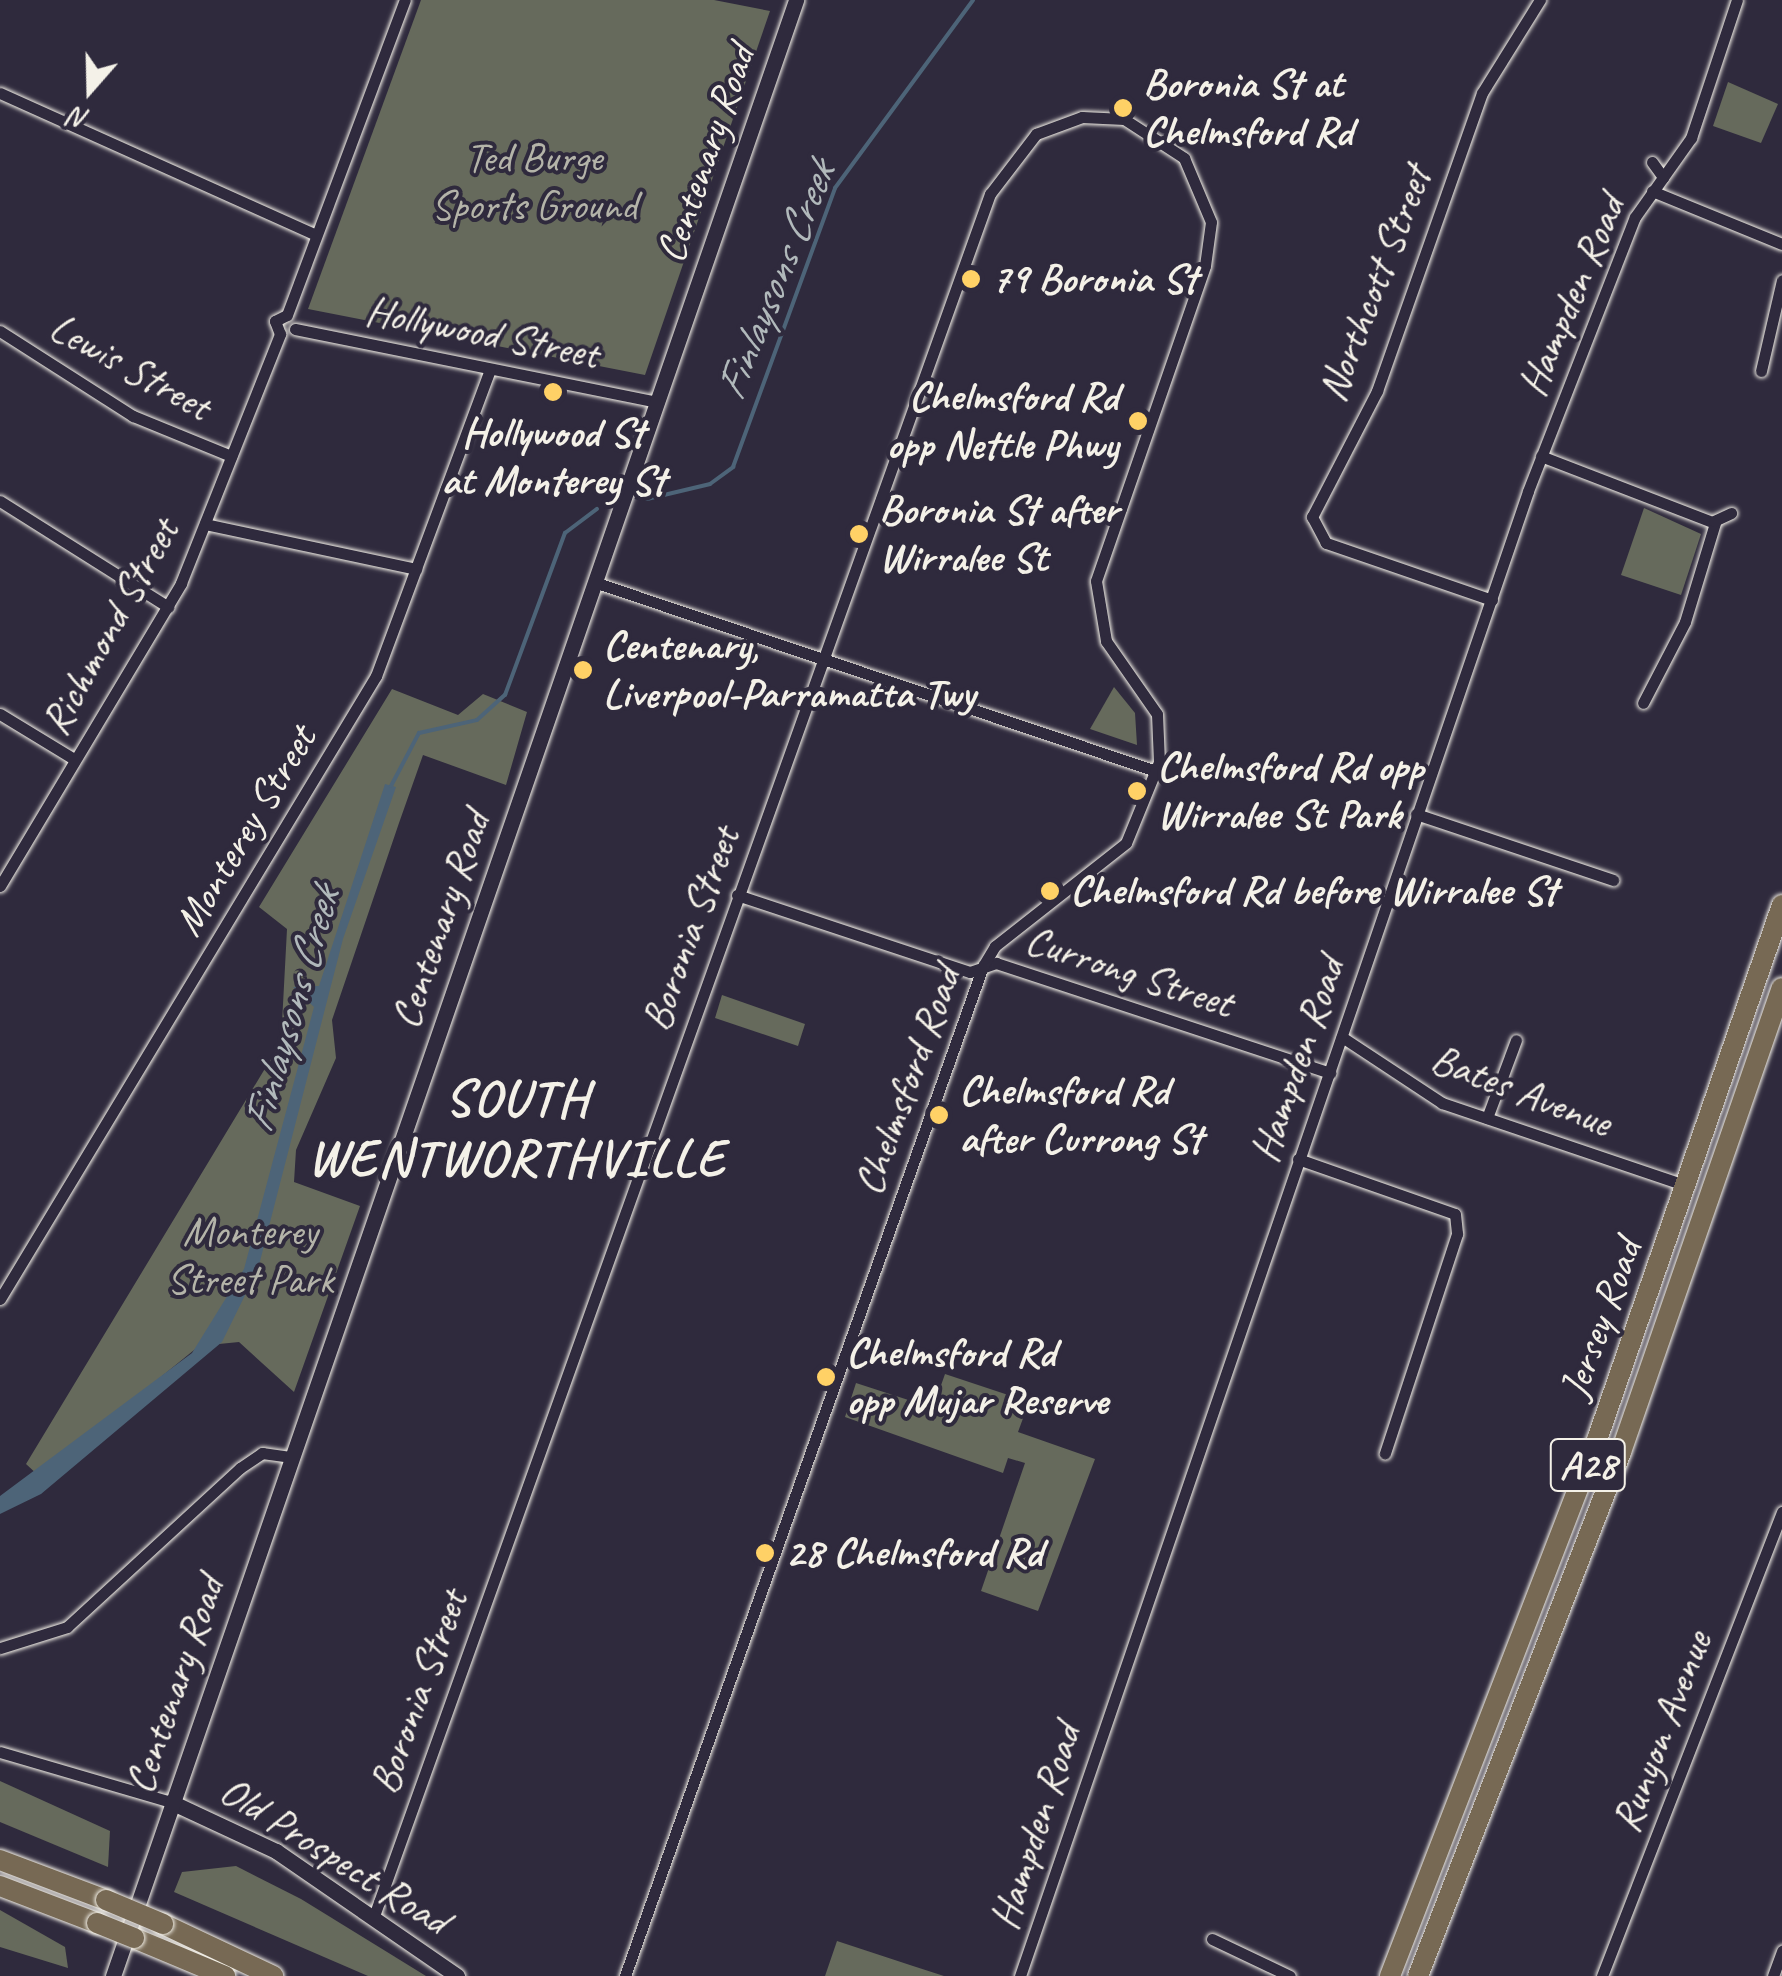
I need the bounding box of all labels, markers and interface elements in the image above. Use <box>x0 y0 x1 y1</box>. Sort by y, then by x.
street label: Centenary Road <box>645 39 767 269</box>
north arrow <box>40 40 140 140</box>
place label: Boronia St at Chelmsford Rd <box>1143 59 1352 158</box>
marker: Boronia St at Chelmsford Rd <box>1112 97 1134 119</box>
text: N <box>65 99 94 138</box>
park label: Ted Burge Sports Ground <box>431 133 637 232</box>
water label: Finlaysons Creek <box>703 154 847 408</box>
street label: Northcott Street <box>1307 160 1443 408</box>
street label: Hampden Road <box>1508 189 1636 403</box>
place label: 79 Boronia St <box>991 254 1198 304</box>
marker: 79 Boronia St <box>960 268 982 290</box>
street label: Hollywood Street <box>361 286 603 380</box>
street label: Lewis Street <box>40 302 220 432</box>
place label: Chelmsford Rd opp Nettle Phwy <box>885 372 1118 471</box>
marker: Hollywood St at Monterey St <box>542 381 564 403</box>
place label: Hollywood St at Monterey St <box>441 408 665 506</box>
marker: Chelmsford Rd opp Nettle Phwy <box>1127 410 1149 432</box>
place label: Boronia St after Wirralee St <box>879 485 1121 584</box>
street label: Richmond Street <box>30 510 190 744</box>
marker: Boronia St after Wirralee St <box>848 523 870 545</box>
place label: Centenary, Liverpool-Parramatta Twy <box>603 621 974 719</box>
marker: Centenary, Liverpool-Parramatta Twy <box>572 659 594 681</box>
street label: Monterey Street <box>163 717 327 945</box>
place label: Chelmsford Rd opp Wirralee St Park <box>1157 742 1423 840</box>
marker: Chelmsford Rd opp Wirralee St Park <box>1126 780 1148 802</box>
street label: Centenary Road <box>380 805 502 1035</box>
street label: Boronia Street <box>631 820 751 1038</box>
place label: Chelmsford Rd before Wirralee St <box>1070 866 1558 916</box>
marker: Chelmsford Rd before Wirralee St <box>1039 880 1061 902</box>
water label: Finlaysons Creek <box>230 882 352 1138</box>
street label: Currong Street <box>1019 915 1239 1029</box>
street label: Hampden Road <box>1240 952 1356 1168</box>
street label: Chelmsford Road <box>844 961 972 1201</box>
street label: Bates Avenue <box>1424 1034 1618 1148</box>
place label: Chelmsford Rd after Currong St <box>959 1066 1202 1164</box>
district label: SOUTH WENTWORTHVILLE <box>310 1068 724 1190</box>
marker: Chelmsford Rd after Currong St <box>928 1104 950 1126</box>
park label: Monterey Street Park <box>166 1207 334 1306</box>
street label: Jersey Road <box>1549 1233 1653 1405</box>
place label: Chelmsford Rd opp Mujar Reserve <box>846 1328 1109 1426</box>
marker: Chelmsford Rd opp Mujar Reserve <box>815 1366 837 1388</box>
road number: A28 <box>1548 1430 1628 1500</box>
place label: 28 Chelmsford Rd <box>785 1528 1042 1578</box>
marker: 28 Chelmsford Rd <box>754 1542 776 1564</box>
street label: Centenary Road <box>114 1570 236 1800</box>
street label: Boronia Street <box>359 1583 479 1801</box>
street label: Runyon Avenue <box>1601 1625 1723 1839</box>
street label: Hampden Road <box>979 1719 1093 1935</box>
street label: Old Prospect Road <box>211 1766 457 1946</box>

